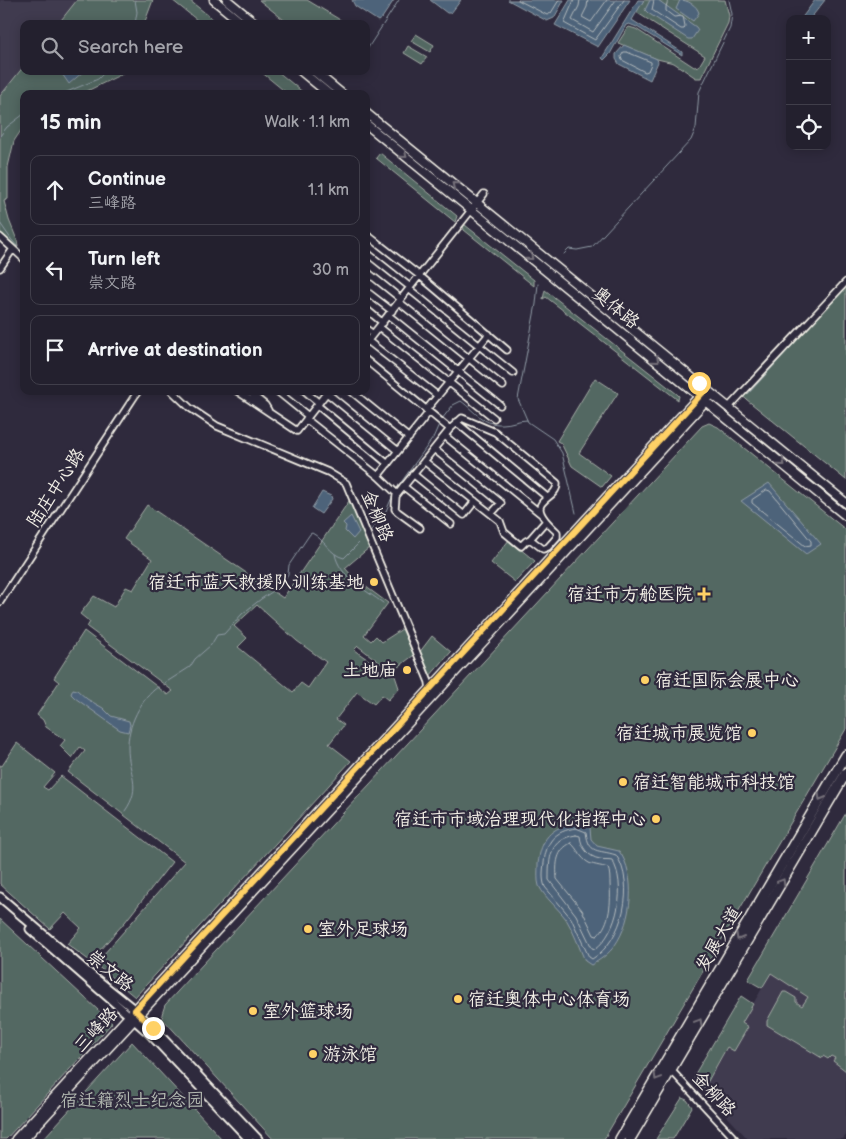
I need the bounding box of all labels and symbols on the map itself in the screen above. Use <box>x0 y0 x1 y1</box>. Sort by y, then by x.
one-way arrow <box>398 149 407 157</box>
one-way arrow <box>452 183 461 191</box>
one-way arrow <box>524 252 533 260</box>
street label: 奥体路 <box>588 283 644 333</box>
one-way arrow <box>650 355 659 364</box>
route start <box>688 372 711 395</box>
street label: 陆庄中心路 <box>23 445 89 531</box>
one-way arrow <box>776 458 785 467</box>
street label: 金柳路 <box>357 487 397 545</box>
place label: 宿迁市蓝天救援队训练基地 <box>148 572 364 593</box>
marker: 宿迁市蓝天救援队训练基地 <box>368 576 380 588</box>
place label: 宿迁市方舱医院 <box>567 584 693 605</box>
marker: 宿迁市方舱医院 <box>697 587 711 601</box>
place label: 土地庙 <box>343 660 397 681</box>
marker: 土地庙 <box>401 664 413 676</box>
place label: 宿迁国际会展中心 <box>655 670 799 691</box>
marker: 宿迁国际会展中心 <box>639 674 651 686</box>
place label: 宿迁城市展览馆 <box>616 723 742 744</box>
marker: 宿迁城市展览馆 <box>746 727 758 739</box>
place label: 宿迁智能城市科技馆 <box>633 772 795 793</box>
marker: 宿迁智能城市科技馆 <box>617 776 629 788</box>
one-way arrow <box>818 791 828 800</box>
place label: 宿迁市市域治理现代化指挥中心 <box>394 809 646 830</box>
marker: 宿迁市市域治理现代化指挥中心 <box>650 813 662 825</box>
one-way arrow <box>775 878 785 887</box>
street label: 发展大道 <box>692 903 746 975</box>
place label: 室外足球场 <box>318 919 408 940</box>
marker: 室外足球场 <box>302 923 314 935</box>
one-way arrow <box>735 932 745 941</box>
street label: 崇文路 <box>82 946 138 996</box>
place label: 宿迁奥体中心体育场 <box>468 989 630 1010</box>
marker: 宿迁奥体中心体育场 <box>452 993 464 1005</box>
place label: 室外篮球场 <box>263 1001 353 1022</box>
street label: 三峰路 <box>70 1003 122 1057</box>
marker: 室外篮球场 <box>247 1005 259 1017</box>
route end <box>142 1017 165 1040</box>
one-way arrow <box>693 1018 703 1027</box>
place label: 游泳馆 <box>323 1044 377 1065</box>
marker: 游泳馆 <box>307 1048 319 1060</box>
street label: 金柳路 <box>688 1067 740 1121</box>
one-way arrow <box>653 1072 663 1081</box>
park label: 宿迁籍烈士纪念园 <box>60 1090 204 1111</box>

